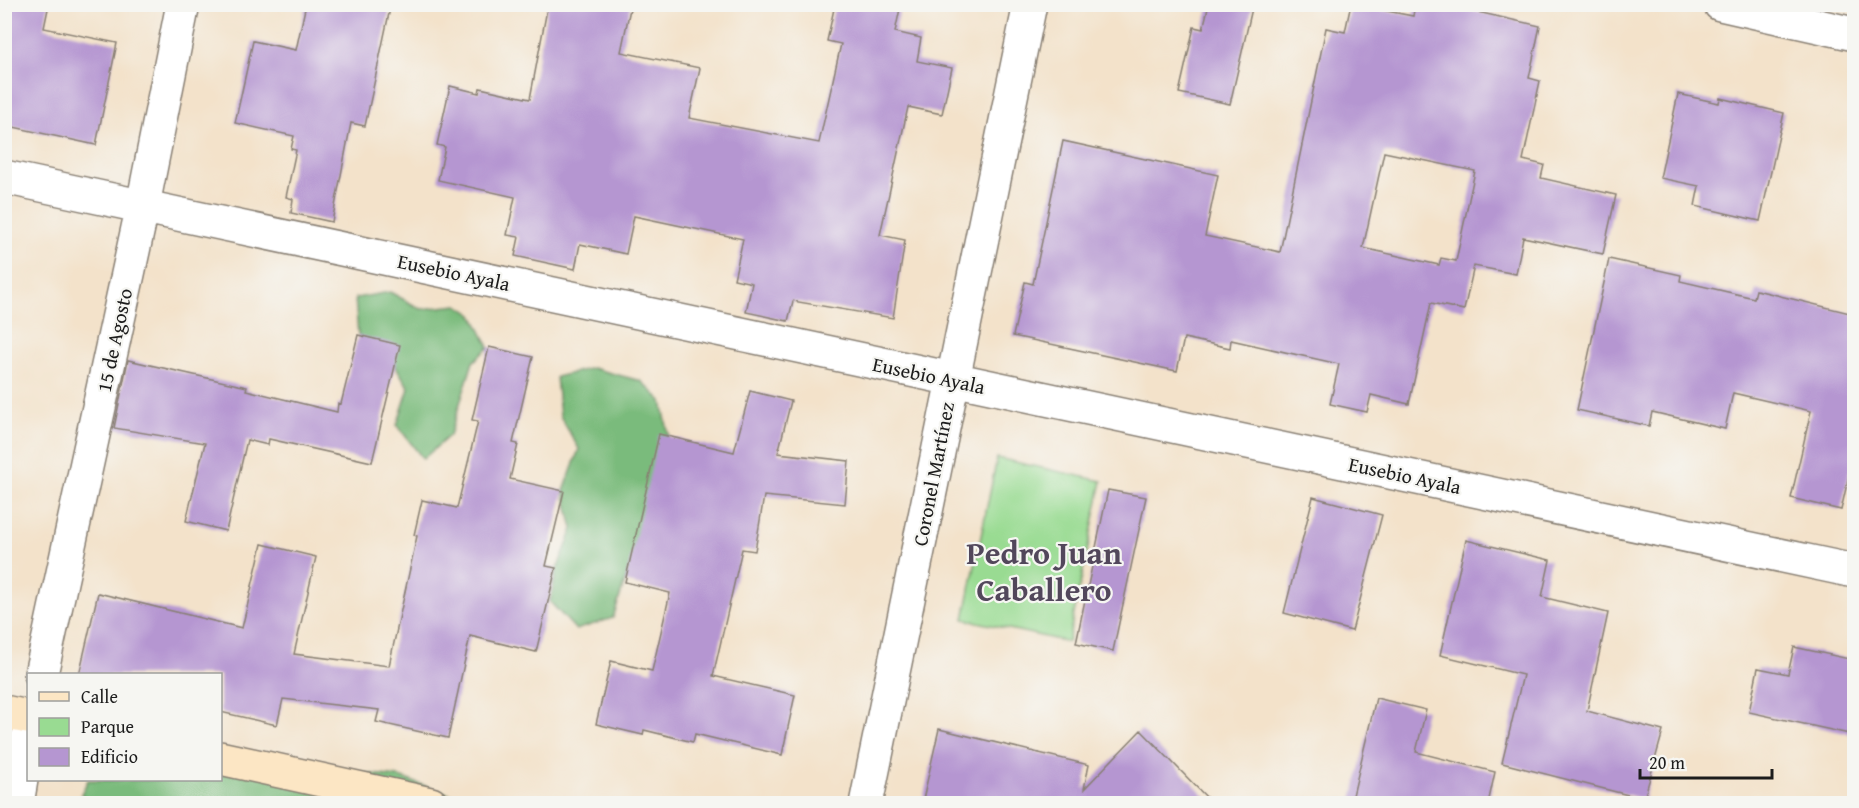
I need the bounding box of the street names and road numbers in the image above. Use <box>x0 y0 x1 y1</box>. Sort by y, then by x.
street label: Eusebio Ayala <box>395 246 513 298</box>
street label: 15 de Agosto <box>89 285 139 395</box>
street label: Eusebio Ayala <box>870 349 988 401</box>
street label: Coronel Martínez <box>905 399 961 548</box>
street label: Eusebio Ayala <box>1346 449 1464 501</box>

